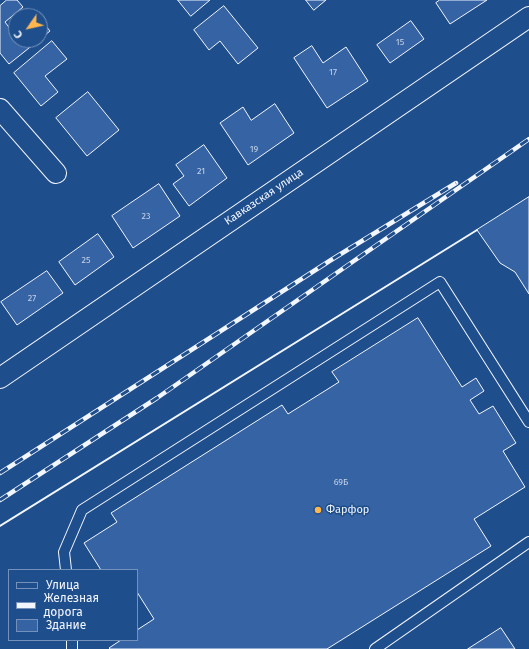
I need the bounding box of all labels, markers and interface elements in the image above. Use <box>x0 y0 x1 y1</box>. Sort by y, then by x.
north arrow <box>8 8 48 48</box>
text: С <box>11 28 26 41</box>
house number: 15 <box>396 37 404 47</box>
house number: 17 <box>329 67 337 77</box>
house number: 19 <box>250 144 258 154</box>
house number: 21 <box>197 166 205 176</box>
street label: Кавказская улица <box>222 166 306 228</box>
house number: 23 <box>142 211 150 221</box>
house number: 25 <box>82 255 90 265</box>
house number: 27 <box>28 293 36 303</box>
house number: 69Б <box>334 477 348 487</box>
place label: Фарфор <box>326 503 369 517</box>
marker: Фарфор <box>313 505 323 515</box>
legend <box>8 569 138 641</box>
text: Улица <box>46 578 80 592</box>
text: Железная дорога <box>44 591 99 619</box>
text: Здание <box>46 618 86 632</box>

